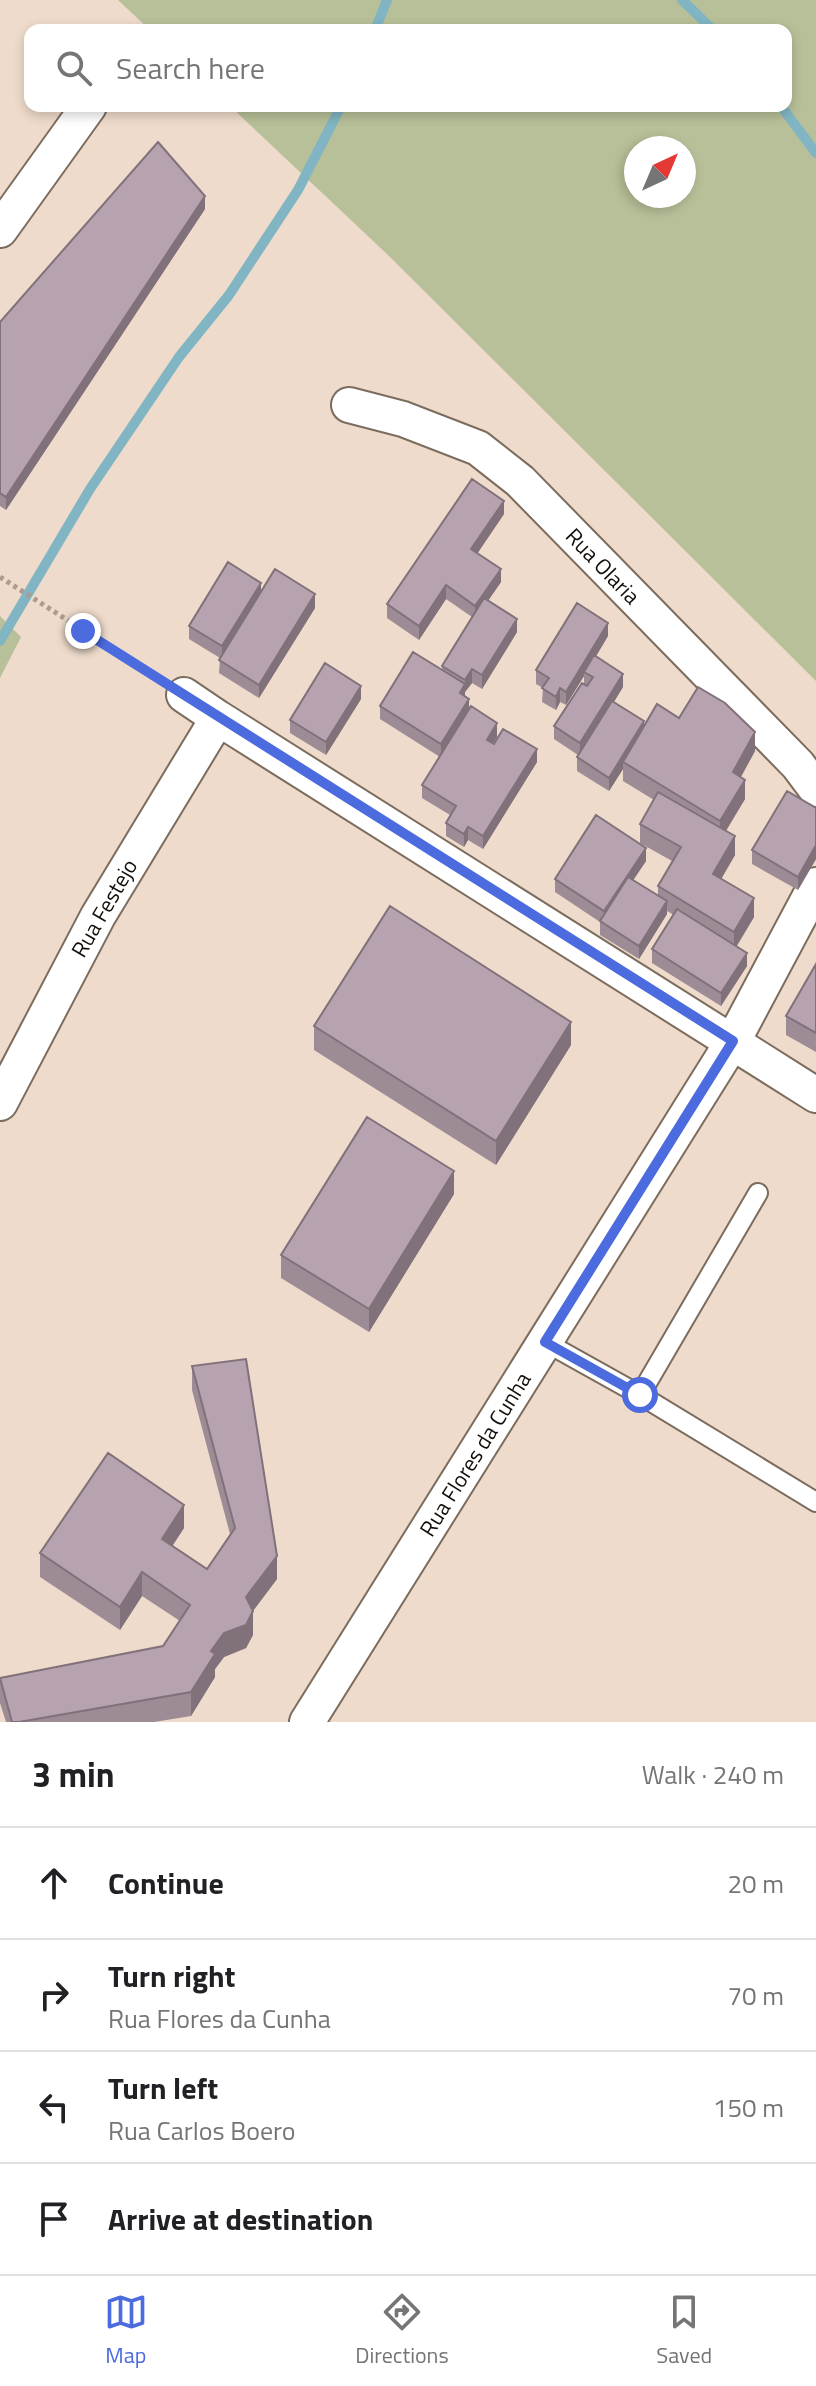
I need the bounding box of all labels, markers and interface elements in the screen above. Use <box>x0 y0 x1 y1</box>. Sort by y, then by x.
search box <box>24 24 792 112</box>
text: Search here <box>116 45 265 91</box>
icon: search <box>52 46 96 90</box>
north arrow <box>624 136 696 208</box>
street label: Rua Olaria <box>558 520 648 612</box>
route end <box>65 613 101 649</box>
street label: Rua Festejo <box>62 852 146 964</box>
street label: Rua Flores da Cunha <box>411 1365 539 1543</box>
route start <box>622 1377 658 1413</box>
text: 3 min <box>32 1748 115 1800</box>
text: Walk · 240 m <box>642 1755 784 1794</box>
text: Continue <box>108 1860 224 1906</box>
icon: ahead <box>32 1861 76 1905</box>
text: 20 m <box>727 1864 784 1903</box>
text: Turn right <box>108 1953 236 1999</box>
icon: right <box>32 1973 76 2017</box>
text: 70 m <box>727 1976 784 2015</box>
text: Rua Flores da Cunha <box>108 1999 331 2038</box>
text: Turn left <box>108 2065 218 2111</box>
icon: left <box>32 2085 76 2129</box>
text: 150 m <box>713 2088 784 2127</box>
text: Rua Carlos Boero <box>108 2111 296 2150</box>
text: Arrive at destination <box>108 2196 373 2242</box>
icon: arrive <box>32 2197 76 2241</box>
tab: Map <box>104 2290 148 2372</box>
tab: Directions <box>355 2290 449 2372</box>
tab: Saved <box>656 2290 712 2372</box>

